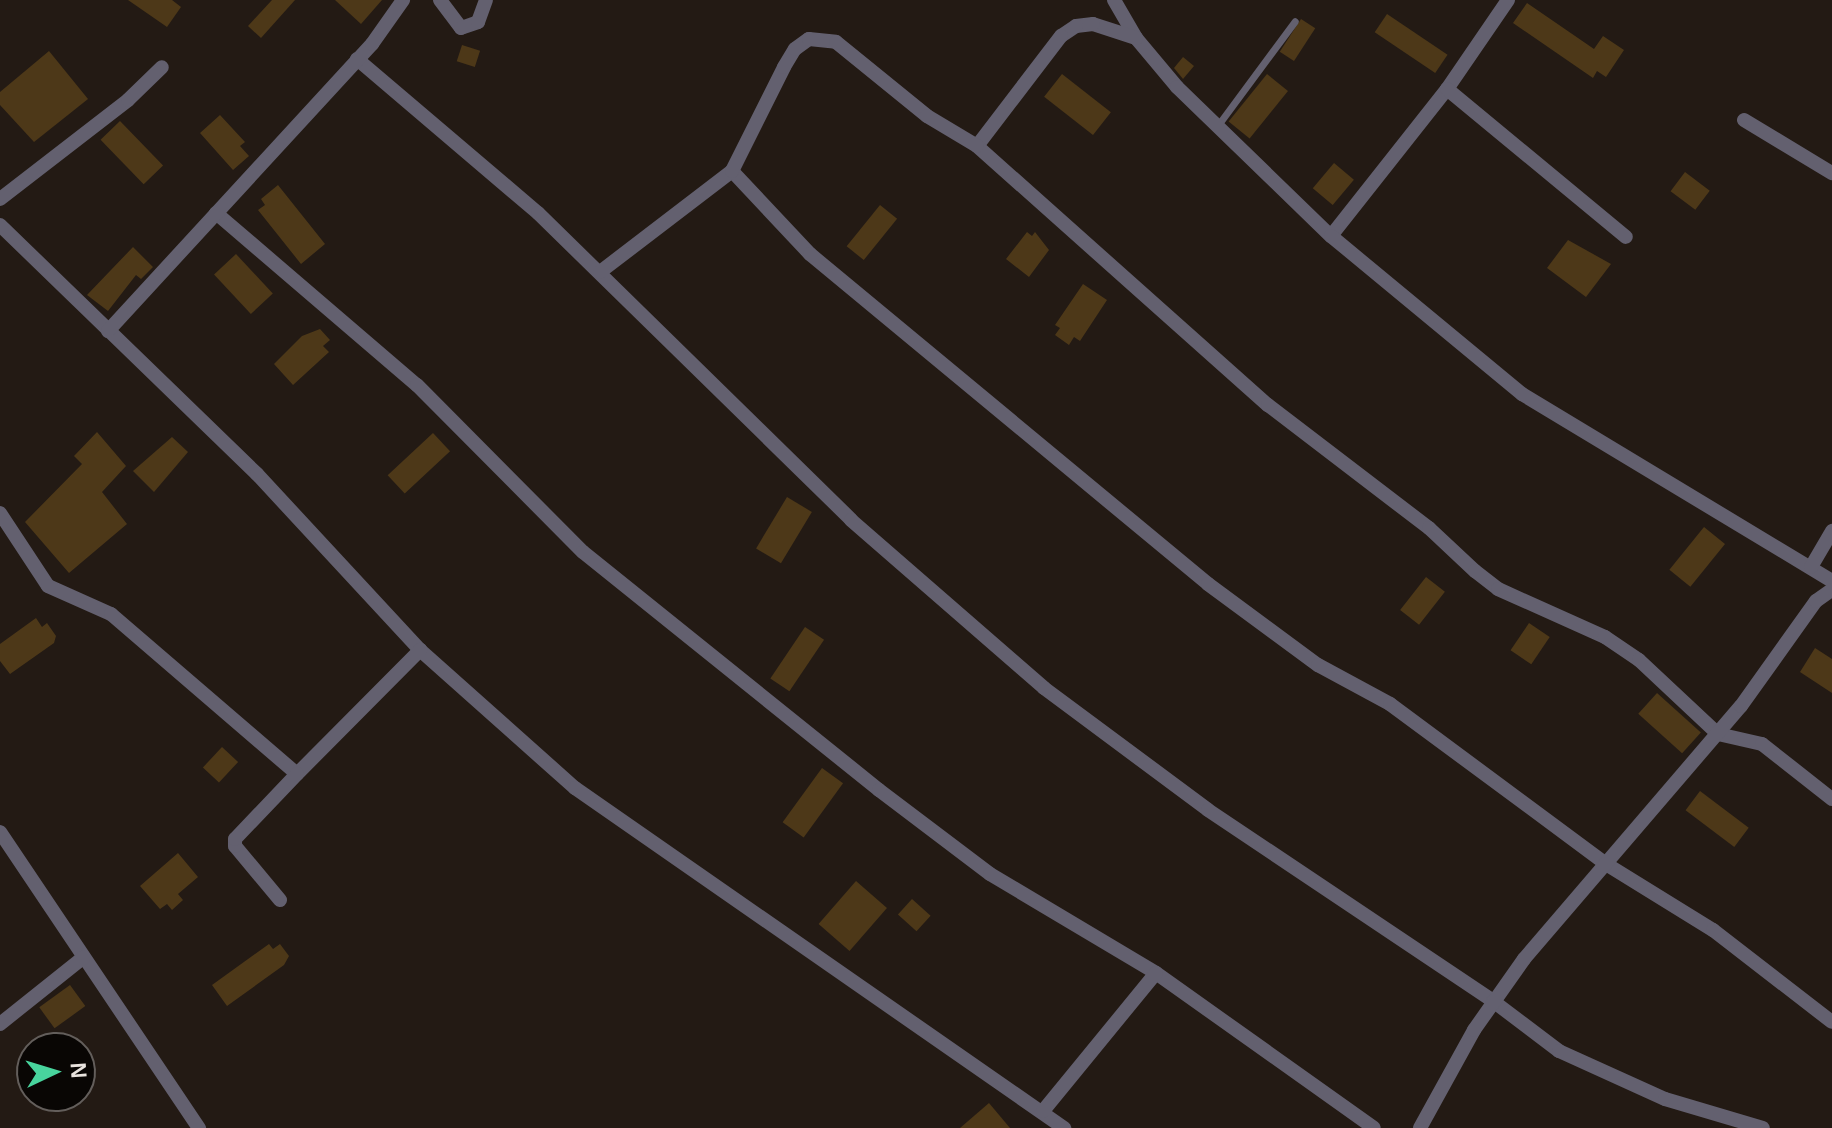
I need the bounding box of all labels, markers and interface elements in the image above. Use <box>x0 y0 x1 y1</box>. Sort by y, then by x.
north arrow <box>16 1032 96 1112</box>
text: N <box>65 1062 91 1079</box>

